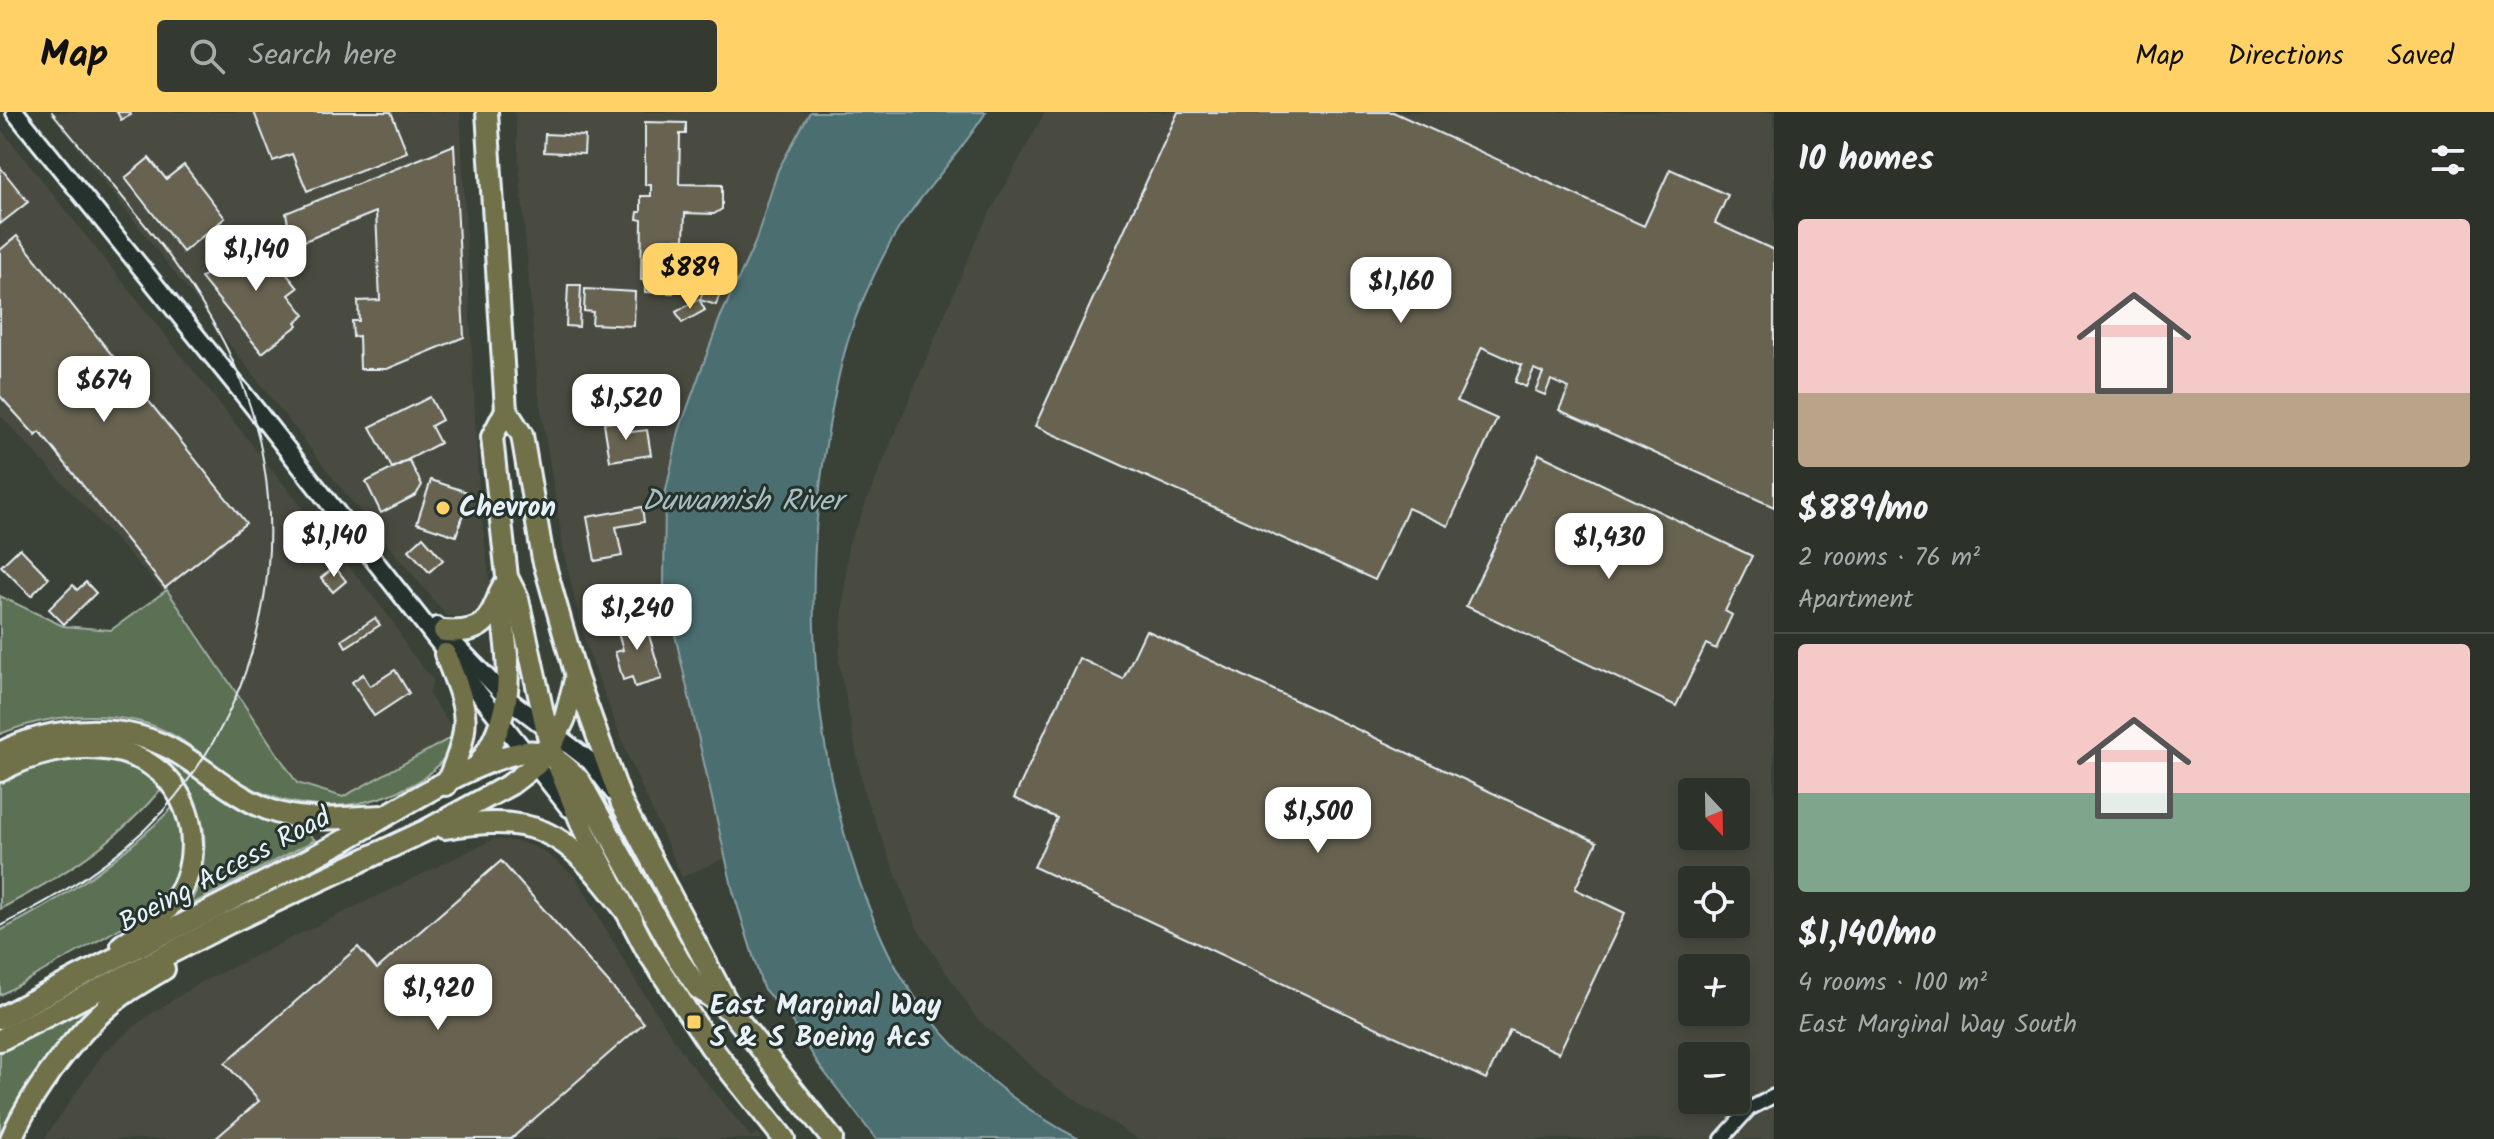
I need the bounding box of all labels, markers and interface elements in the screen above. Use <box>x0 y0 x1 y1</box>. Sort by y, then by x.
search box <box>157 20 717 92</box>
text: Map <box>40 26 109 86</box>
text: Search here <box>249 32 396 80</box>
icon: search <box>185 34 229 78</box>
text: Map <box>2135 34 2184 79</box>
text: Directions <box>2228 34 2344 79</box>
text: Saved <box>2388 34 2454 79</box>
text: 10 homes <box>1798 133 1934 187</box>
icon: filters <box>2426 138 2470 182</box>
pin: $1,140 <box>191 225 321 293</box>
text: $1,140 <box>223 230 289 272</box>
pin: $889 <box>643 243 737 311</box>
text: $889 <box>660 248 720 290</box>
pin: $1,160 <box>1336 257 1466 325</box>
text: $1,160 <box>1368 262 1434 304</box>
icon: home <box>2062 271 2206 415</box>
pin: $674 <box>57 356 151 424</box>
text: $674 <box>76 361 132 403</box>
pin: $1,520 <box>561 374 691 442</box>
text: $1,520 <box>590 379 662 421</box>
water label: Duwamish River <box>642 478 848 526</box>
text: $889/mo <box>1798 483 1928 537</box>
place label: Chevron <box>459 486 556 531</box>
marker: Chevron <box>434 499 452 517</box>
pin: $1,140 <box>269 511 399 579</box>
pin: $1,430 <box>1544 513 1674 581</box>
text: $1,140 <box>301 516 367 558</box>
text: $1,430 <box>1573 518 1645 560</box>
text: 2 rooms · 76 m² <box>1798 537 1980 579</box>
text: Apartment <box>1798 579 1913 621</box>
pin: $1,240 <box>572 584 702 652</box>
text: $1,240 <box>601 589 673 631</box>
icon: home <box>2062 696 2206 840</box>
north arrow <box>1678 778 1750 850</box>
map controls <box>1678 778 1750 1114</box>
pin: $1,500 <box>1253 787 1383 855</box>
text: $1,500 <box>1283 792 1353 834</box>
street label: Boeing Access Road <box>111 795 340 946</box>
button: locate <box>1678 866 1750 938</box>
text: $1,140/mo <box>1798 908 1936 962</box>
button: + <box>1678 954 1750 1026</box>
text: 4 rooms · 100 m² <box>1798 962 1987 1004</box>
pin: $1,920 <box>373 964 503 1032</box>
text: $1,920 <box>402 969 474 1011</box>
place label: East Marginal Way S & S Boeing Acs <box>710 984 942 1061</box>
text: East Marginal Way South <box>1798 1004 2077 1046</box>
marker: East Marginal Way S & S Boeing Acs <box>685 1013 703 1031</box>
button: − <box>1678 1042 1750 1114</box>

